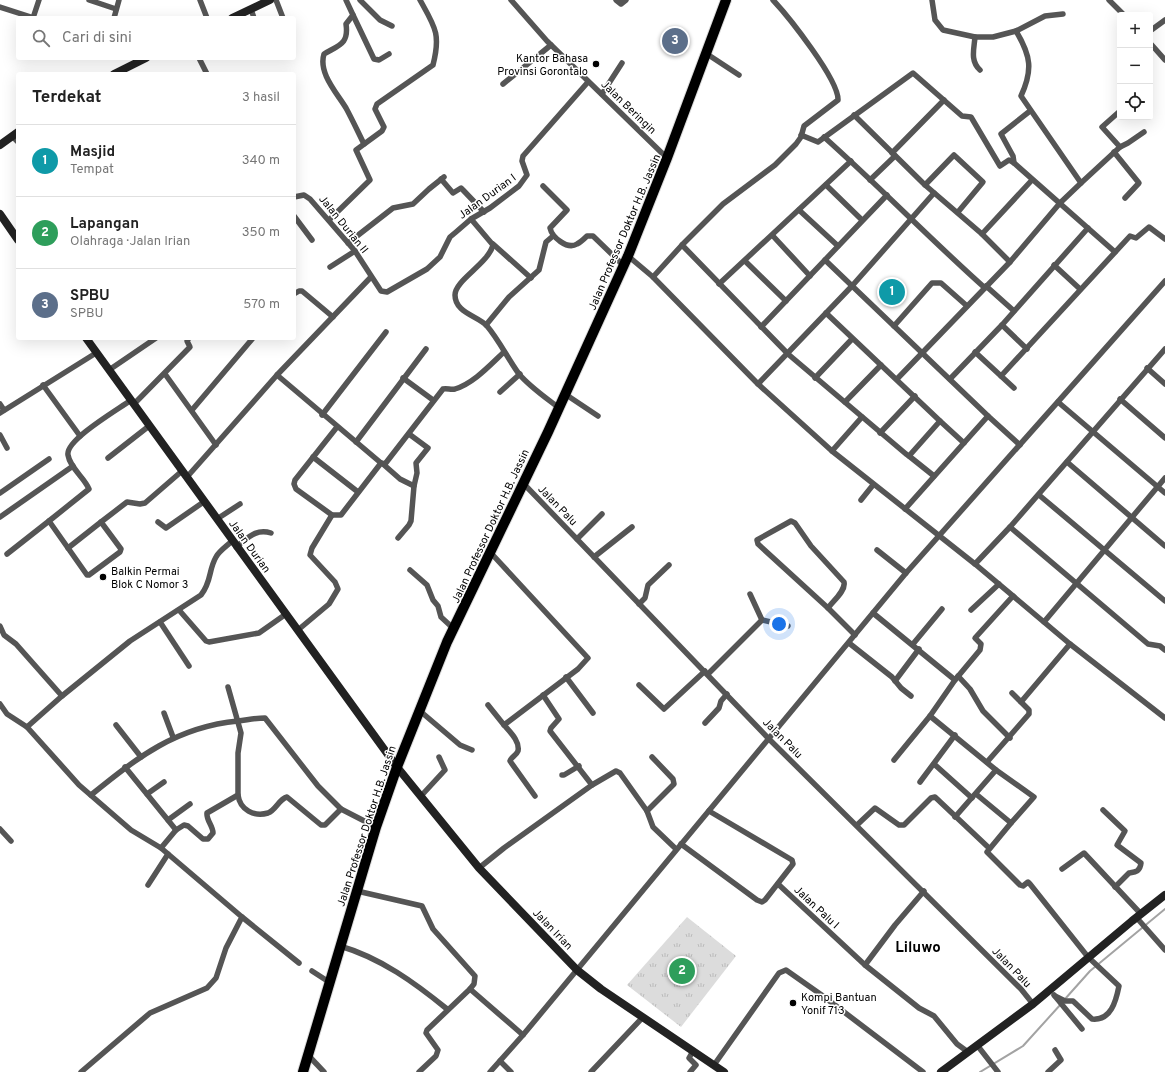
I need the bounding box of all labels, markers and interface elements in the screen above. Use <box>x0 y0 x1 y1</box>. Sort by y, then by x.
map controls <box>1117 12 1153 120</box>
button: + <box>1117 12 1153 48</box>
search box <box>16 16 296 60</box>
pin: 3 <box>662 26 688 56</box>
icon: search <box>30 27 52 49</box>
text: Cari di sini <box>62 29 132 48</box>
button: − <box>1117 48 1153 84</box>
place label: Kantor Bahasa Provinsi Gorontalo <box>497 52 588 79</box>
marker: Kantor Bahasa Provinsi Gorontalo <box>591 59 601 69</box>
street label: Jalan Beringin <box>598 78 659 138</box>
button: locate <box>1117 84 1153 120</box>
text: Terdekat <box>32 87 101 109</box>
text: 3 hasil <box>242 90 280 106</box>
text: Masjid <box>70 143 115 162</box>
street label: Jalan Professor Doktor H.B. Jassin <box>586 152 664 313</box>
text: 1 <box>42 153 48 169</box>
text: 340 m <box>242 153 280 169</box>
text: Tempat <box>70 162 114 178</box>
street label: Jalan Durian I <box>456 171 519 222</box>
street label: Jalan Durian II <box>315 193 371 257</box>
text: Lapangan <box>70 215 139 234</box>
text: 2 <box>41 225 49 241</box>
text: 350 m <box>242 225 280 241</box>
text: Olahraga · Jalan Irian <box>70 234 190 250</box>
pin: 1 <box>879 277 905 307</box>
text: SPBU <box>70 287 110 306</box>
text: 3 <box>41 297 49 313</box>
text: 570 m <box>243 297 280 313</box>
text: SPBU <box>70 306 103 322</box>
street label: Jalan Professor Doktor H.B. Jassin <box>449 447 533 606</box>
street label: Jalan Palu <box>535 483 580 529</box>
street label: Jalan Durian <box>225 517 273 576</box>
place label: Balkin Permai Blok C Nomor 3 <box>111 565 188 592</box>
marker: Balkin Permai Blok C Nomor 3 <box>98 572 108 582</box>
your location <box>769 614 789 634</box>
street label: Jalan Palu <box>759 716 805 762</box>
street label: Jalan Professor Doktor H.B. Jassin <box>334 744 400 909</box>
street label: Jalan Palu I <box>791 883 842 932</box>
street label: Jalan Irian <box>529 906 575 953</box>
district label: Liluwo <box>895 939 941 958</box>
street label: Jalan Palu <box>989 945 1034 991</box>
pin: 2 <box>669 956 695 986</box>
place label: Kompi Bantuan Yonif 713 <box>801 991 877 1018</box>
marker: Kompi Bantuan Yonif 713 <box>788 998 798 1008</box>

